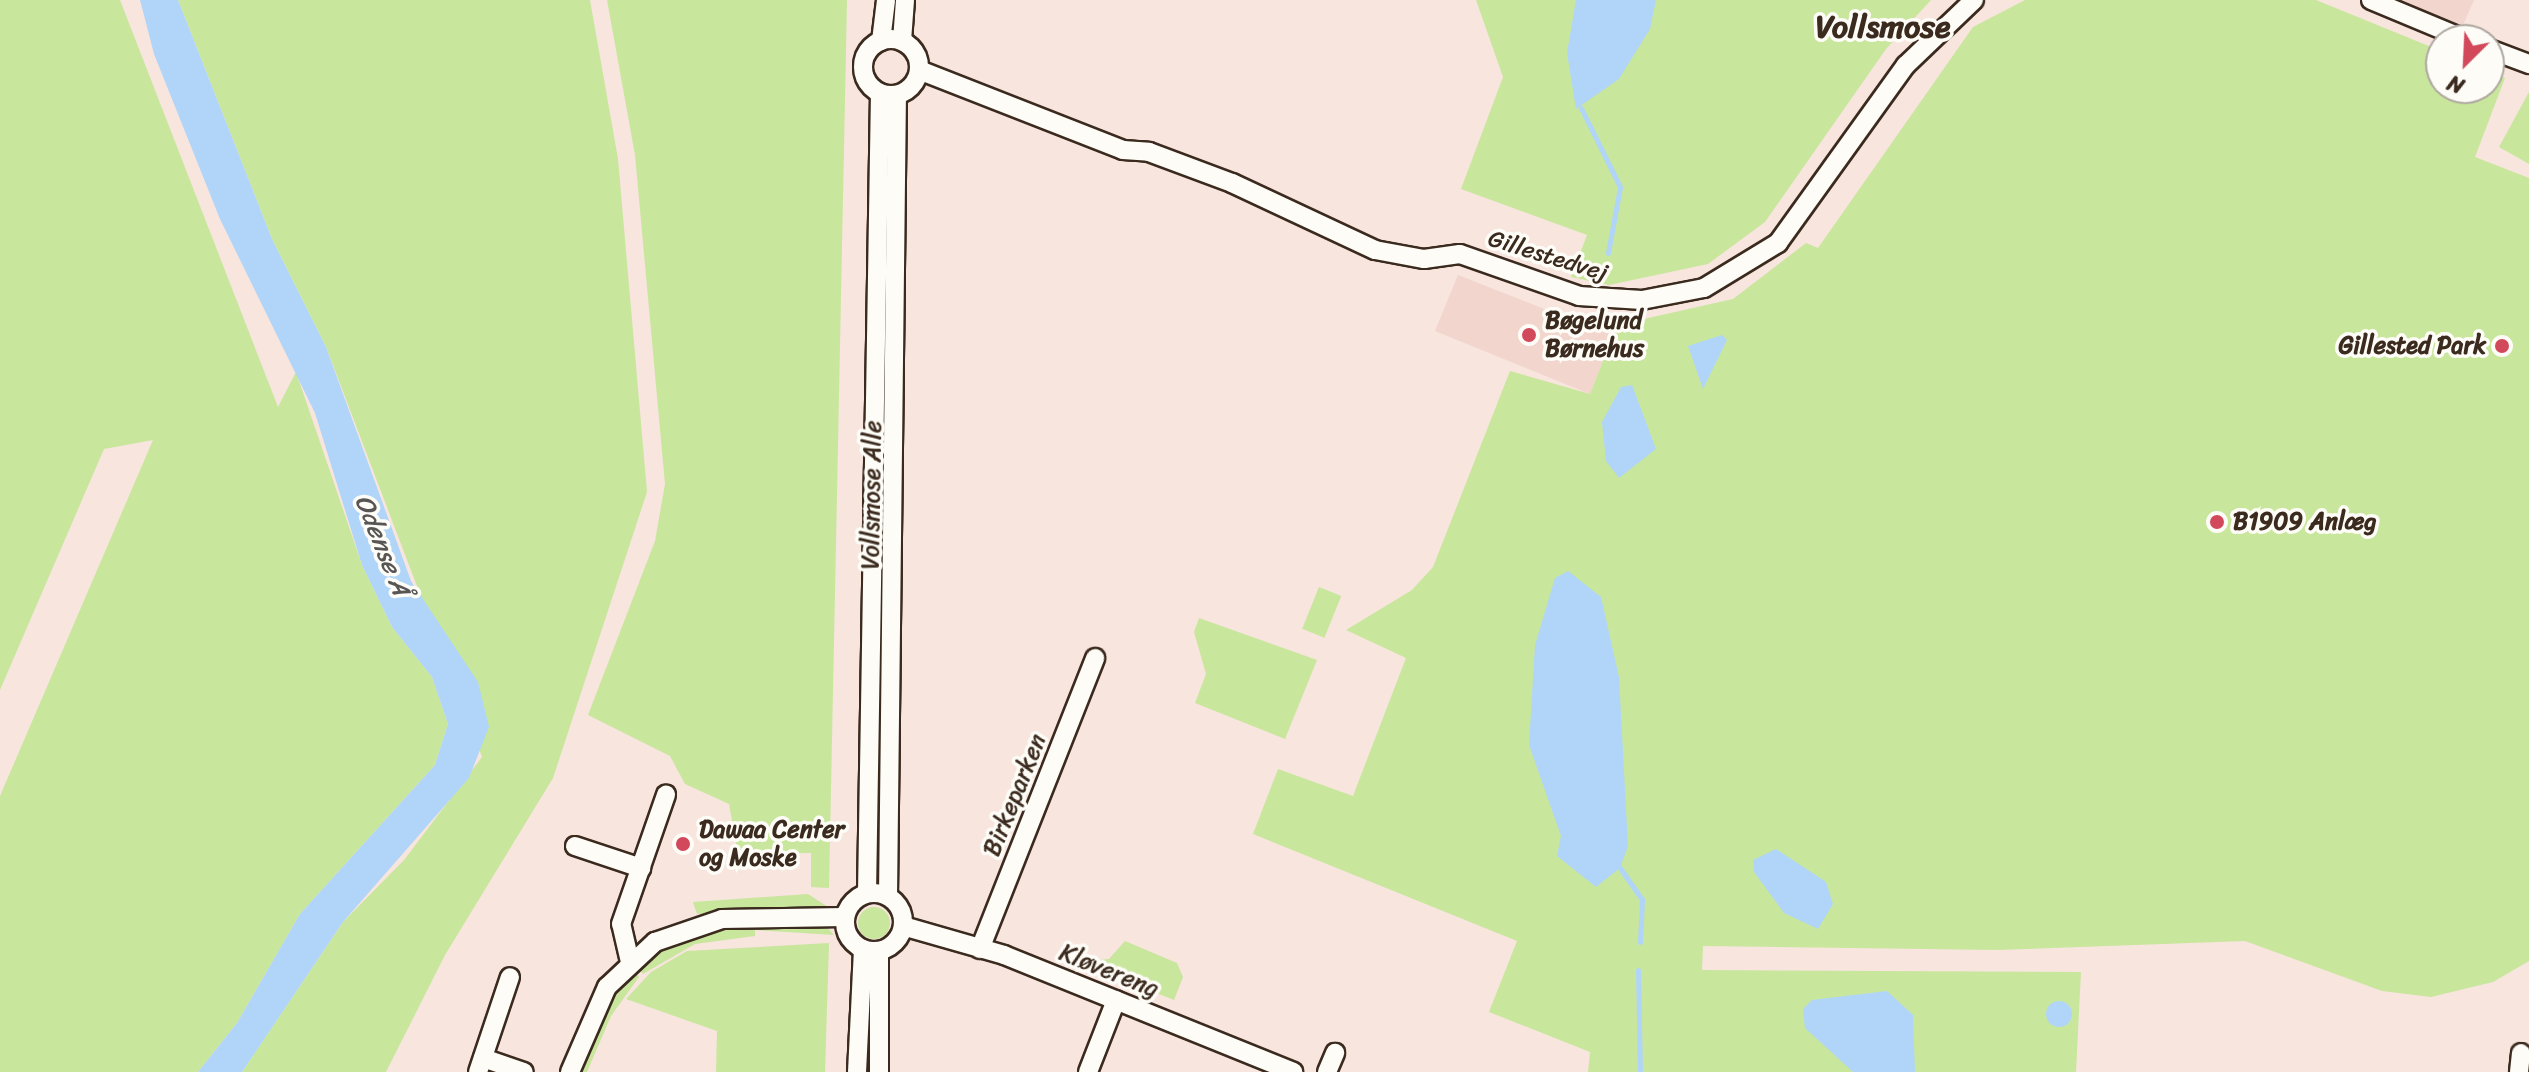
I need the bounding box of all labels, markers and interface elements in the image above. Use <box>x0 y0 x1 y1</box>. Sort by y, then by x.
district label: Vollsmose <box>1816 8 1950 46</box>
north arrow <box>2425 24 2505 104</box>
text: N <box>2441 64 2471 105</box>
street label: Gillestedvej <box>1485 224 1611 288</box>
place label: Bøgelund Børnehus <box>1545 307 1644 363</box>
marker: Bøgelund Børnehus <box>1520 326 1538 344</box>
place label: Gillested Park <box>2338 332 2486 360</box>
marker: Gillested Park <box>2493 337 2511 355</box>
street label: Vollsmose Alle <box>856 420 888 570</box>
water label: Odense Å <box>348 490 416 600</box>
place label: B1909 Anlæg <box>2233 508 2377 536</box>
marker: B1909 Anlæg <box>2208 513 2226 531</box>
street label: Birkeparken <box>977 730 1053 860</box>
place label: Dawaa Center og Moske <box>699 816 845 872</box>
marker: Dawaa Center og Moske <box>674 835 692 853</box>
street label: Kløvereng <box>1055 938 1163 1004</box>

